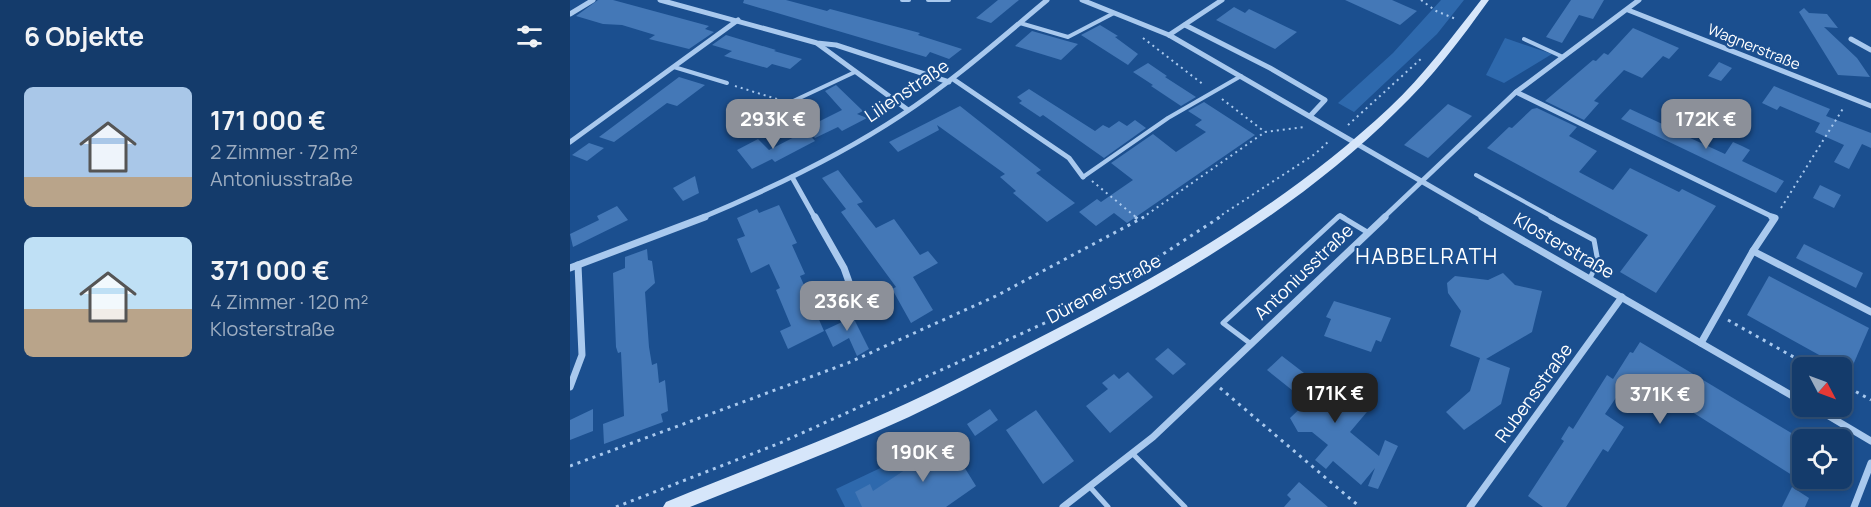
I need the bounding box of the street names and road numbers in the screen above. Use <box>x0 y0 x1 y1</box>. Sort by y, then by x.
street label: Wagnerstraße <box>1705 18 1804 75</box>
street label: Lilienstraße <box>860 53 953 127</box>
street label: Klosterstraße <box>1510 207 1619 284</box>
street label: Antoniusstraße <box>1249 218 1358 325</box>
street label: Dürener Straße <box>1042 248 1165 328</box>
street label: Rubensstraße <box>1489 338 1577 447</box>

